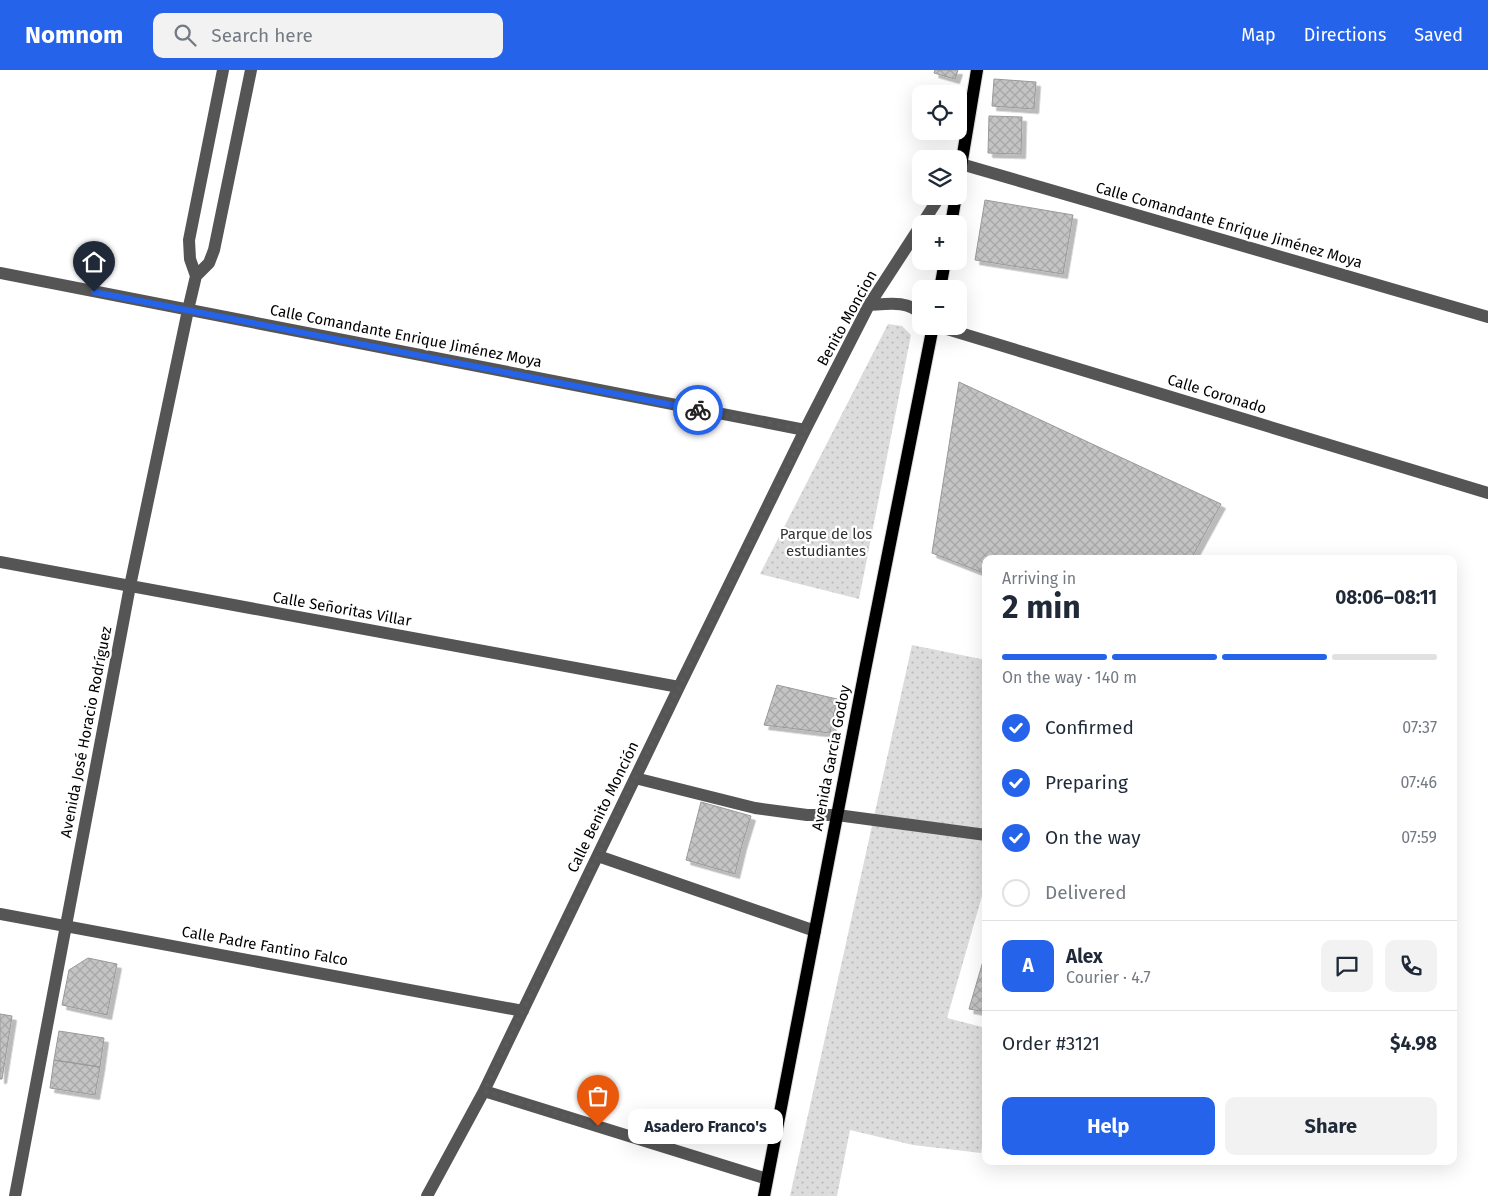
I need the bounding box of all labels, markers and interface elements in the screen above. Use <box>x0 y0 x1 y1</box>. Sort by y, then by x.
search box <box>153 13 503 58</box>
text: Nomnom <box>25 21 123 49</box>
icon: search <box>171 21 199 49</box>
text: Search here <box>211 24 313 47</box>
text: Map <box>1241 24 1276 46</box>
text: Directions <box>1304 24 1386 46</box>
text: Saved <box>1414 24 1463 46</box>
map controls <box>912 85 967 335</box>
button: locate <box>912 85 967 140</box>
button: layers <box>912 150 967 205</box>
street label: Calle Comandante Enrique Jiménez Moya <box>1094 178 1364 272</box>
button: + <box>912 215 967 270</box>
pin <box>73 241 115 292</box>
icon: home <box>80 248 108 276</box>
street label: Benito Moncion <box>813 267 881 369</box>
button: − <box>912 280 967 335</box>
street label: Calle Comandante Enrique Jiménez Moya <box>269 301 543 371</box>
street label: Calle Coronado <box>1165 370 1269 418</box>
courier <box>673 385 723 435</box>
icon: bike <box>684 396 712 424</box>
park label: Parque de los estudiantes <box>780 525 872 560</box>
text: Arriving in <box>1002 569 1076 588</box>
text: 08:06–08:11 <box>1335 586 1437 609</box>
street label: Calle Señoritas Villar <box>271 588 413 630</box>
text: 2 min <box>1002 588 1081 626</box>
street label: Avenida José Horacio Rodríguez <box>57 624 115 839</box>
text: On the way · 140 m <box>1002 668 1137 687</box>
street label: Avenida García Godoy <box>808 683 854 832</box>
icon: check <box>1002 714 1030 742</box>
text: Confirmed <box>1045 716 1134 739</box>
text: 07:37 <box>1402 718 1437 737</box>
street label: Calle Benito Monción <box>563 739 643 875</box>
icon: check <box>1002 769 1030 797</box>
text: Preparing <box>1045 771 1128 794</box>
text: 07:46 <box>1400 773 1437 792</box>
icon: check <box>1002 824 1030 852</box>
text: On the way <box>1045 826 1141 849</box>
text: 07:59 <box>1401 828 1437 847</box>
text: Delivered <box>1045 881 1127 904</box>
street label: Calle Padre Fantino Falco <box>180 922 350 970</box>
button: chat <box>1321 940 1373 992</box>
button: phone <box>1385 940 1437 992</box>
text: Alex <box>1066 945 1103 968</box>
text: A <box>1022 954 1034 977</box>
text: Courier · 4.7 <box>1066 968 1151 987</box>
text: Order #3121 <box>1002 1032 1100 1055</box>
text: $4.98 <box>1390 1032 1437 1055</box>
pin <box>577 1075 619 1126</box>
icon: bag <box>584 1082 612 1110</box>
button: Help <box>1002 1097 1215 1155</box>
button: Share <box>1225 1097 1437 1155</box>
callout: Asadero Franco's <box>628 1108 783 1144</box>
text: Asadero Franco's <box>644 1117 767 1136</box>

